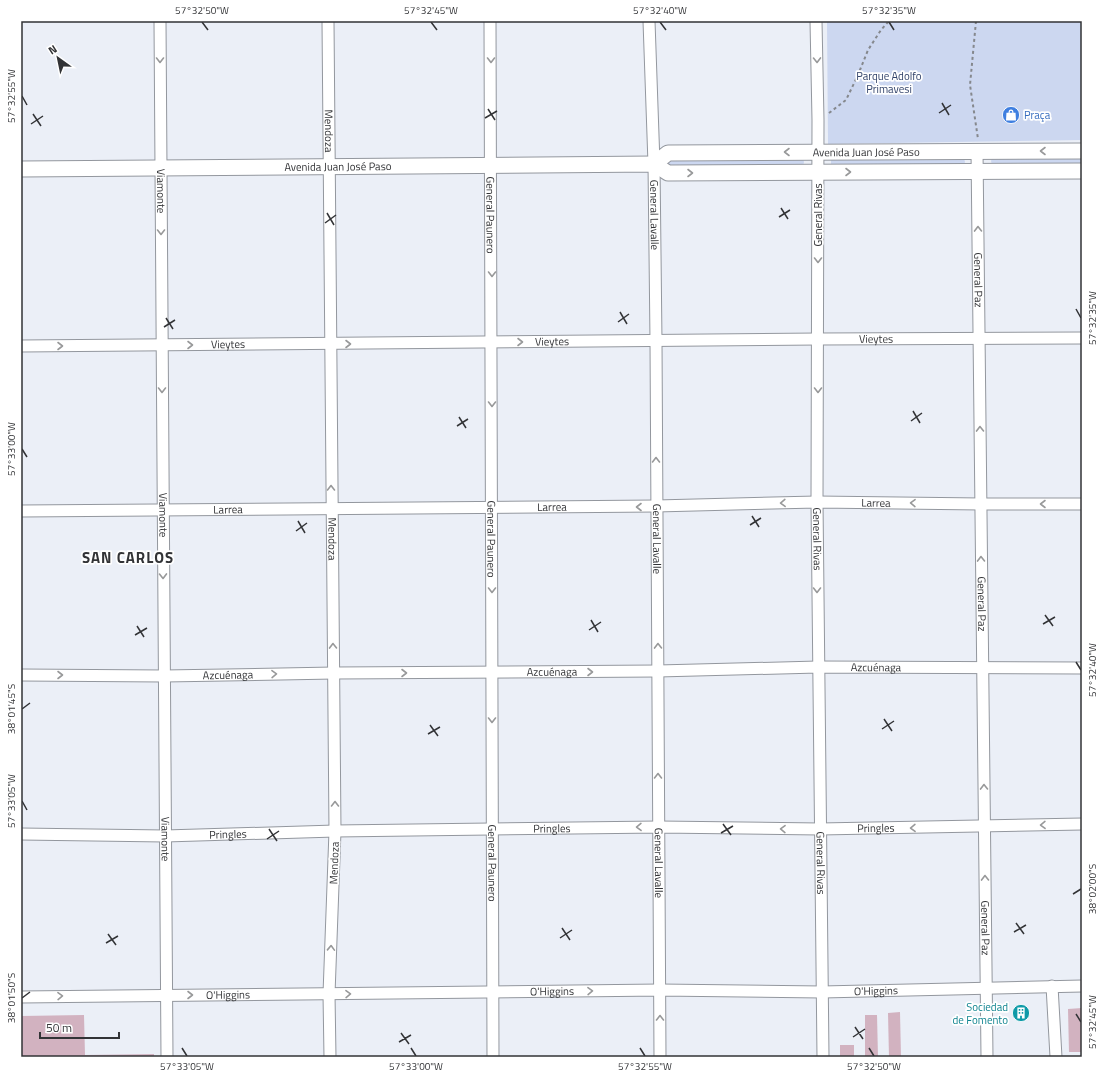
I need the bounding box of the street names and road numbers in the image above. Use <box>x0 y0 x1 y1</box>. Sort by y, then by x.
street label: Mendoza <box>321 110 337 153</box>
street label: Avenida Juan José Paso <box>813 144 920 160</box>
street label: Avenida Juan José Paso <box>284 158 392 175</box>
street label: Viamonte <box>153 169 169 214</box>
street label: General Paunero <box>482 176 499 254</box>
street label: General Lavalle <box>646 180 663 251</box>
street label: General Rivas <box>810 183 826 247</box>
street label: General Paz <box>970 252 987 308</box>
street label: Vieytes <box>859 331 893 347</box>
street label: Vieytes <box>535 333 569 349</box>
street label: Vieytes <box>211 336 245 352</box>
street label: Viamonte <box>155 493 171 538</box>
street label: Larrea <box>861 495 891 511</box>
street label: Larrea <box>537 499 567 515</box>
street label: General Paunero <box>483 500 500 578</box>
street label: Larrea <box>213 501 243 517</box>
street label: General Lavalle <box>649 504 665 575</box>
street label: General Rivas <box>809 507 826 571</box>
street label: Mendoza <box>324 518 341 561</box>
street label: General Paz <box>974 576 990 632</box>
street label: Azcuénaga <box>851 659 902 675</box>
street label: Azcuénaga <box>527 663 578 680</box>
street label: Azcuénaga <box>203 666 254 683</box>
street label: Viamonte <box>157 817 174 862</box>
street label: Pringles <box>533 820 571 837</box>
street label: Pringles <box>857 820 895 836</box>
street label: General Paunero <box>484 824 501 902</box>
street label: Pringles <box>209 826 247 843</box>
street label: General Lavalle <box>651 828 667 898</box>
street label: General Rivas <box>813 831 829 895</box>
street label: Mendoza <box>325 841 343 885</box>
street label: General Paz <box>977 900 994 956</box>
street label: O'Higgins <box>854 982 898 999</box>
street label: O'Higgins <box>530 983 574 999</box>
street label: O'Higgins <box>206 986 250 1003</box>

